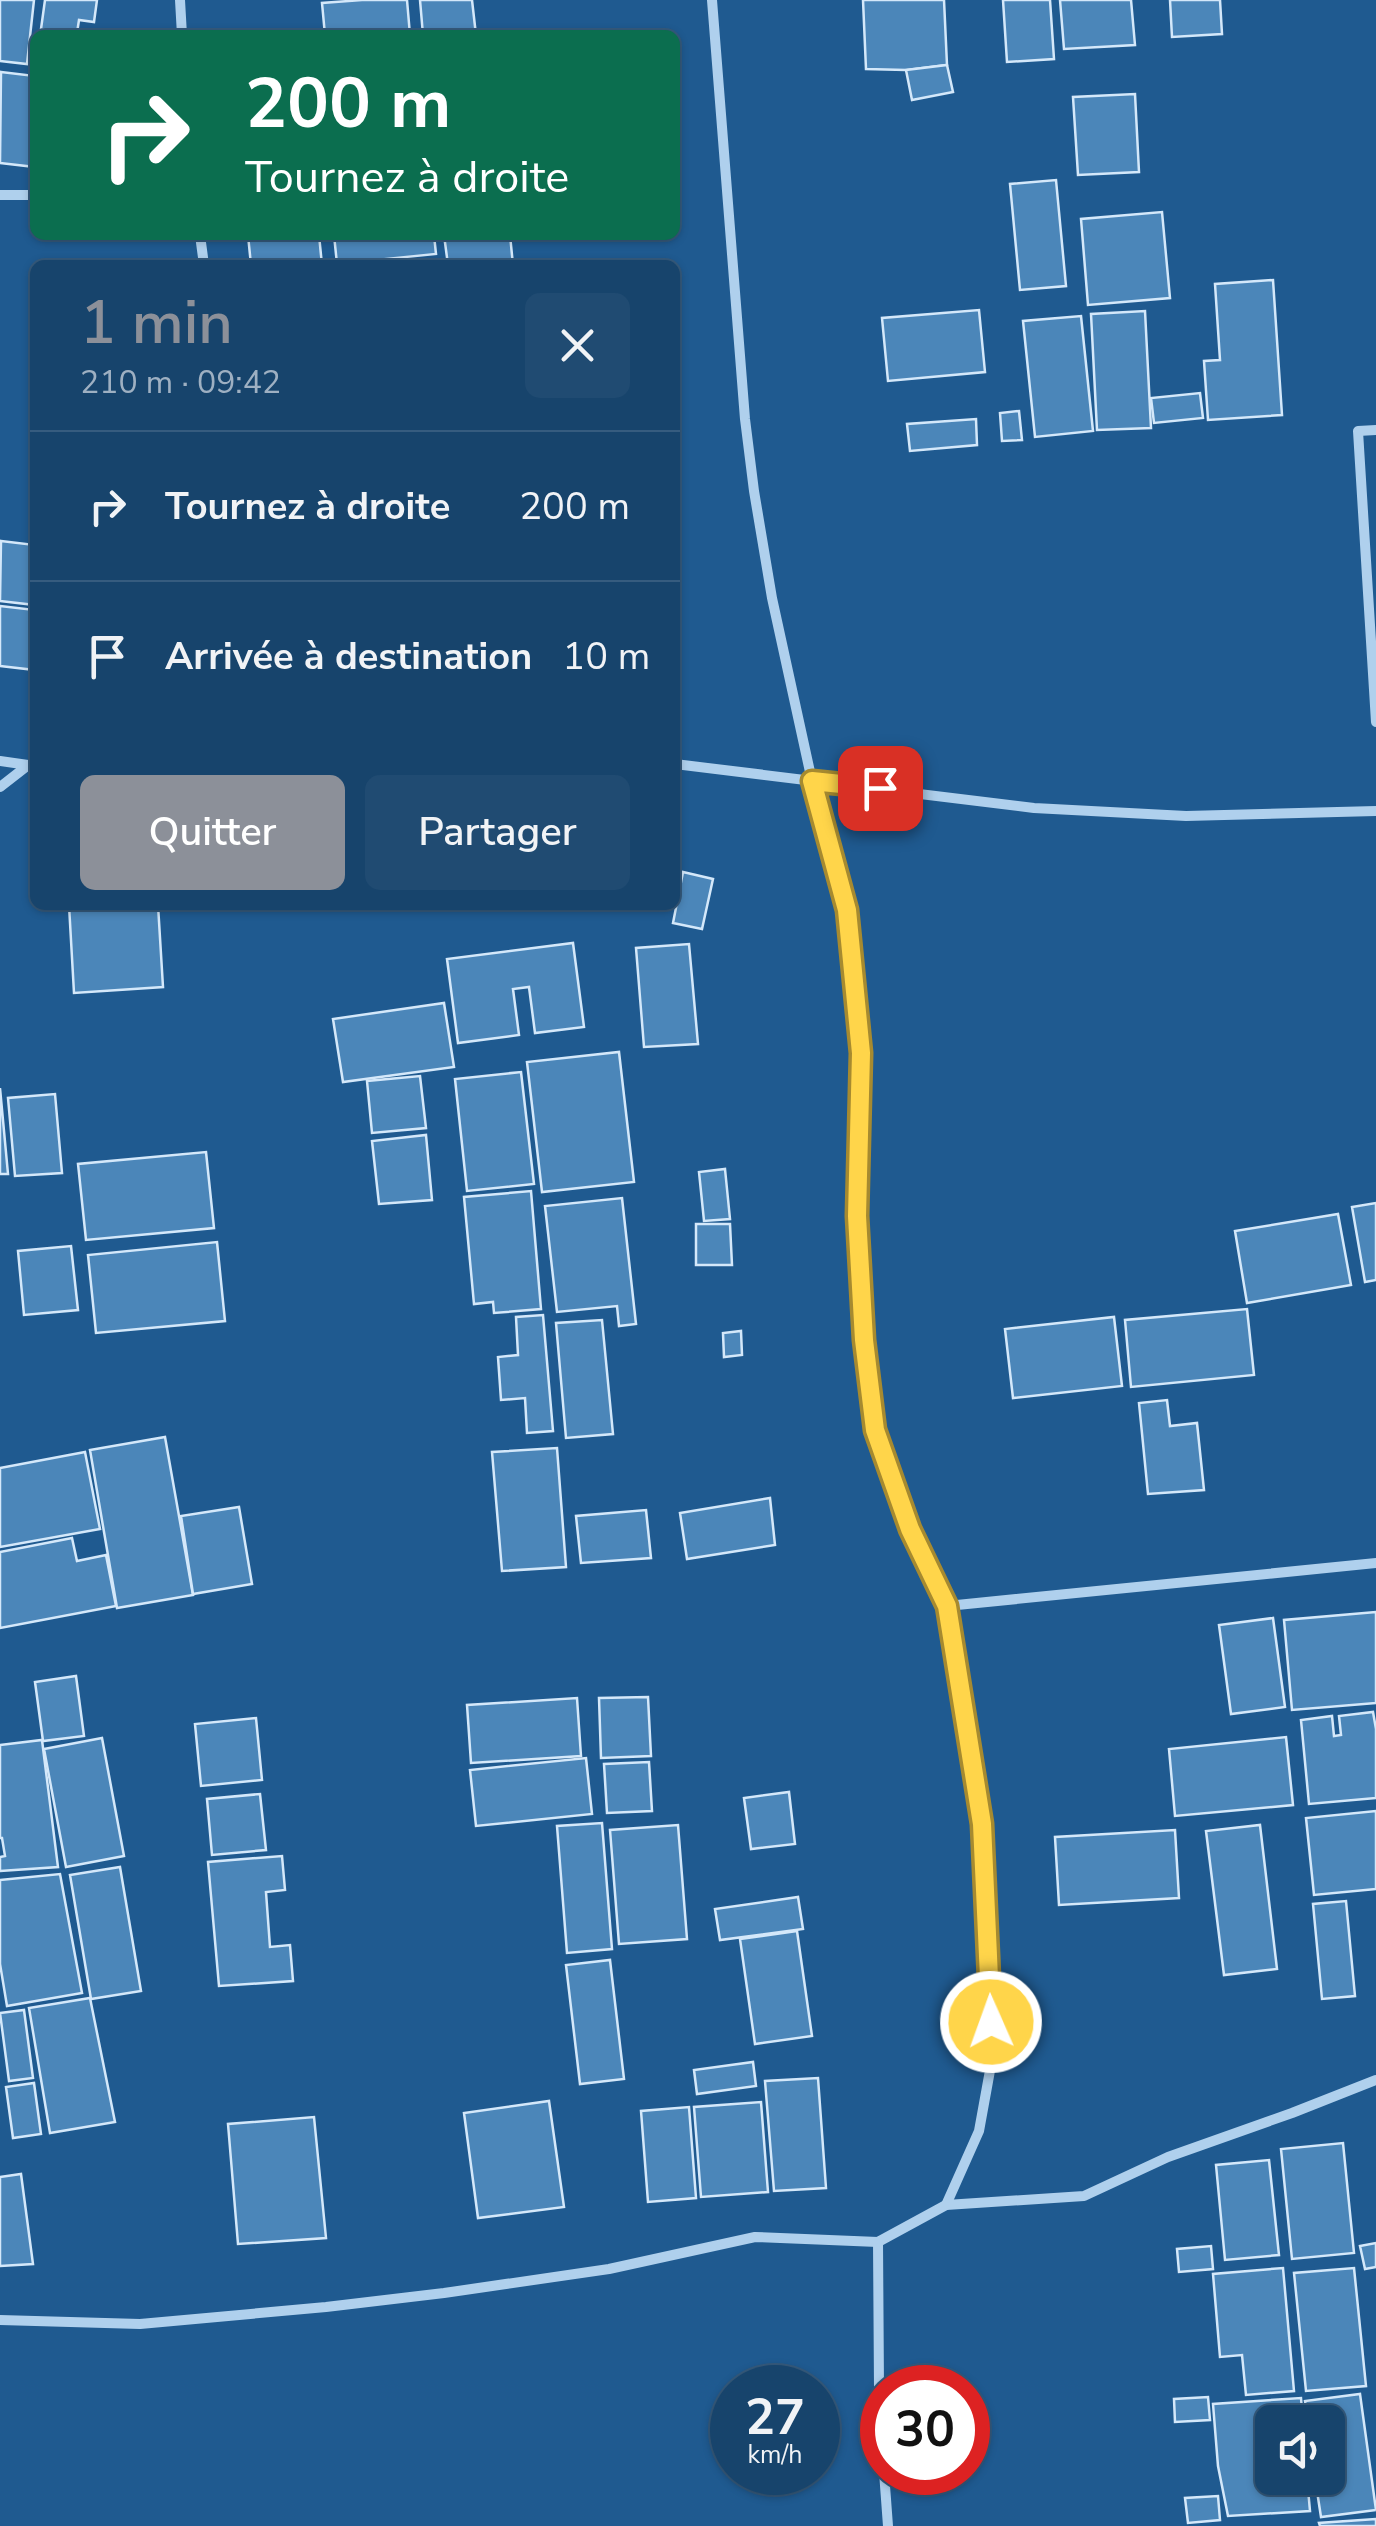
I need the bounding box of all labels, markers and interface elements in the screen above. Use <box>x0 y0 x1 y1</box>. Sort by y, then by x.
text: 200 m <box>245 56 451 152</box>
icon: right <box>80 70 210 200</box>
text: Tournez à droite <box>245 147 569 208</box>
text: 1 min <box>80 282 233 364</box>
button: close <box>525 293 630 398</box>
text: 210 m · 09:42 <box>80 361 281 404</box>
icon: right <box>80 479 135 534</box>
text: Tournez à droite <box>165 481 450 532</box>
text: 200 m <box>519 481 630 532</box>
icon: arrive <box>80 629 135 684</box>
text: Arrivée à destination <box>165 631 532 682</box>
text: 10 m <box>562 631 650 682</box>
pin <box>838 746 923 831</box>
icon: arrive <box>853 761 908 816</box>
button: Quitter <box>80 775 345 890</box>
button: Partager <box>365 775 630 890</box>
position arrow <box>939 1970 1043 2074</box>
speed limit sign: 30 <box>860 2365 990 2495</box>
text: 27 <box>745 2383 805 2452</box>
map controls <box>1255 2405 1345 2495</box>
button: sound <box>1255 2405 1345 2495</box>
text: km/h <box>747 2438 803 2472</box>

